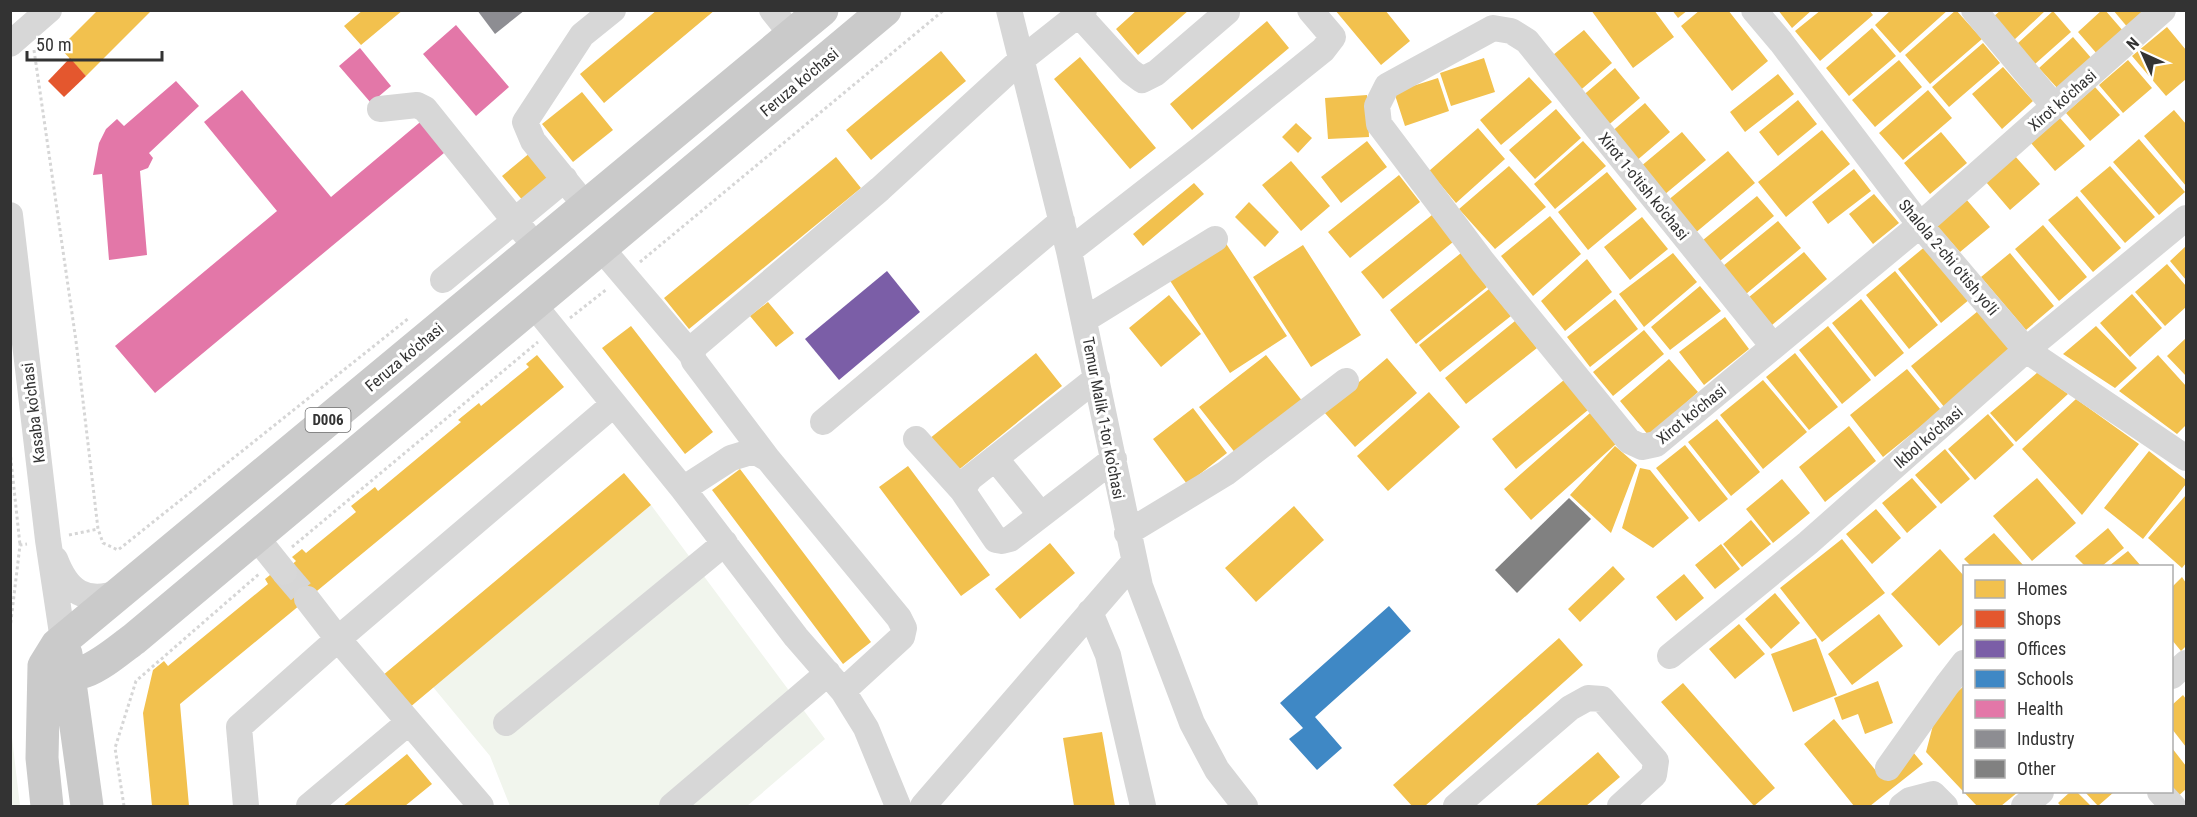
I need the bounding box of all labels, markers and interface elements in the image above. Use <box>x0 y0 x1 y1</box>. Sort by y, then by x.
scale bar <box>27 24 162 62</box>
north arrow <box>2113 24 2173 84</box>
text: 50 m <box>36 34 71 55</box>
text: N <box>2123 34 2143 54</box>
street label: Feruza ko'chasi <box>756 44 842 121</box>
street label: Xirot ko'chasi <box>2024 66 2100 135</box>
street label: Xirot 1-o'tish ko'chasi <box>1594 129 1693 244</box>
street label: Shalola 2-chi o'tish yo'li <box>1895 196 2003 319</box>
street label: Feruza ko'chasi <box>361 319 447 396</box>
street label: Temur Malik 1-tor ko'chasi <box>1078 335 1129 501</box>
street label: Kasaba ko'chasi <box>18 362 49 464</box>
street label: Xirot ko'chasi <box>1653 381 1730 448</box>
street label: Ikbol ko'chasi <box>1890 402 1967 472</box>
road number: D006 <box>306 408 350 432</box>
legend <box>1963 565 2173 793</box>
text: Homes <box>2017 578 2067 599</box>
text: Shops <box>2017 608 2061 629</box>
text: Offices <box>2017 638 2066 659</box>
text: Schools <box>2017 668 2074 689</box>
text: Health <box>2017 698 2063 719</box>
text: Industry <box>2017 728 2075 749</box>
text: Other <box>2017 758 2056 779</box>

